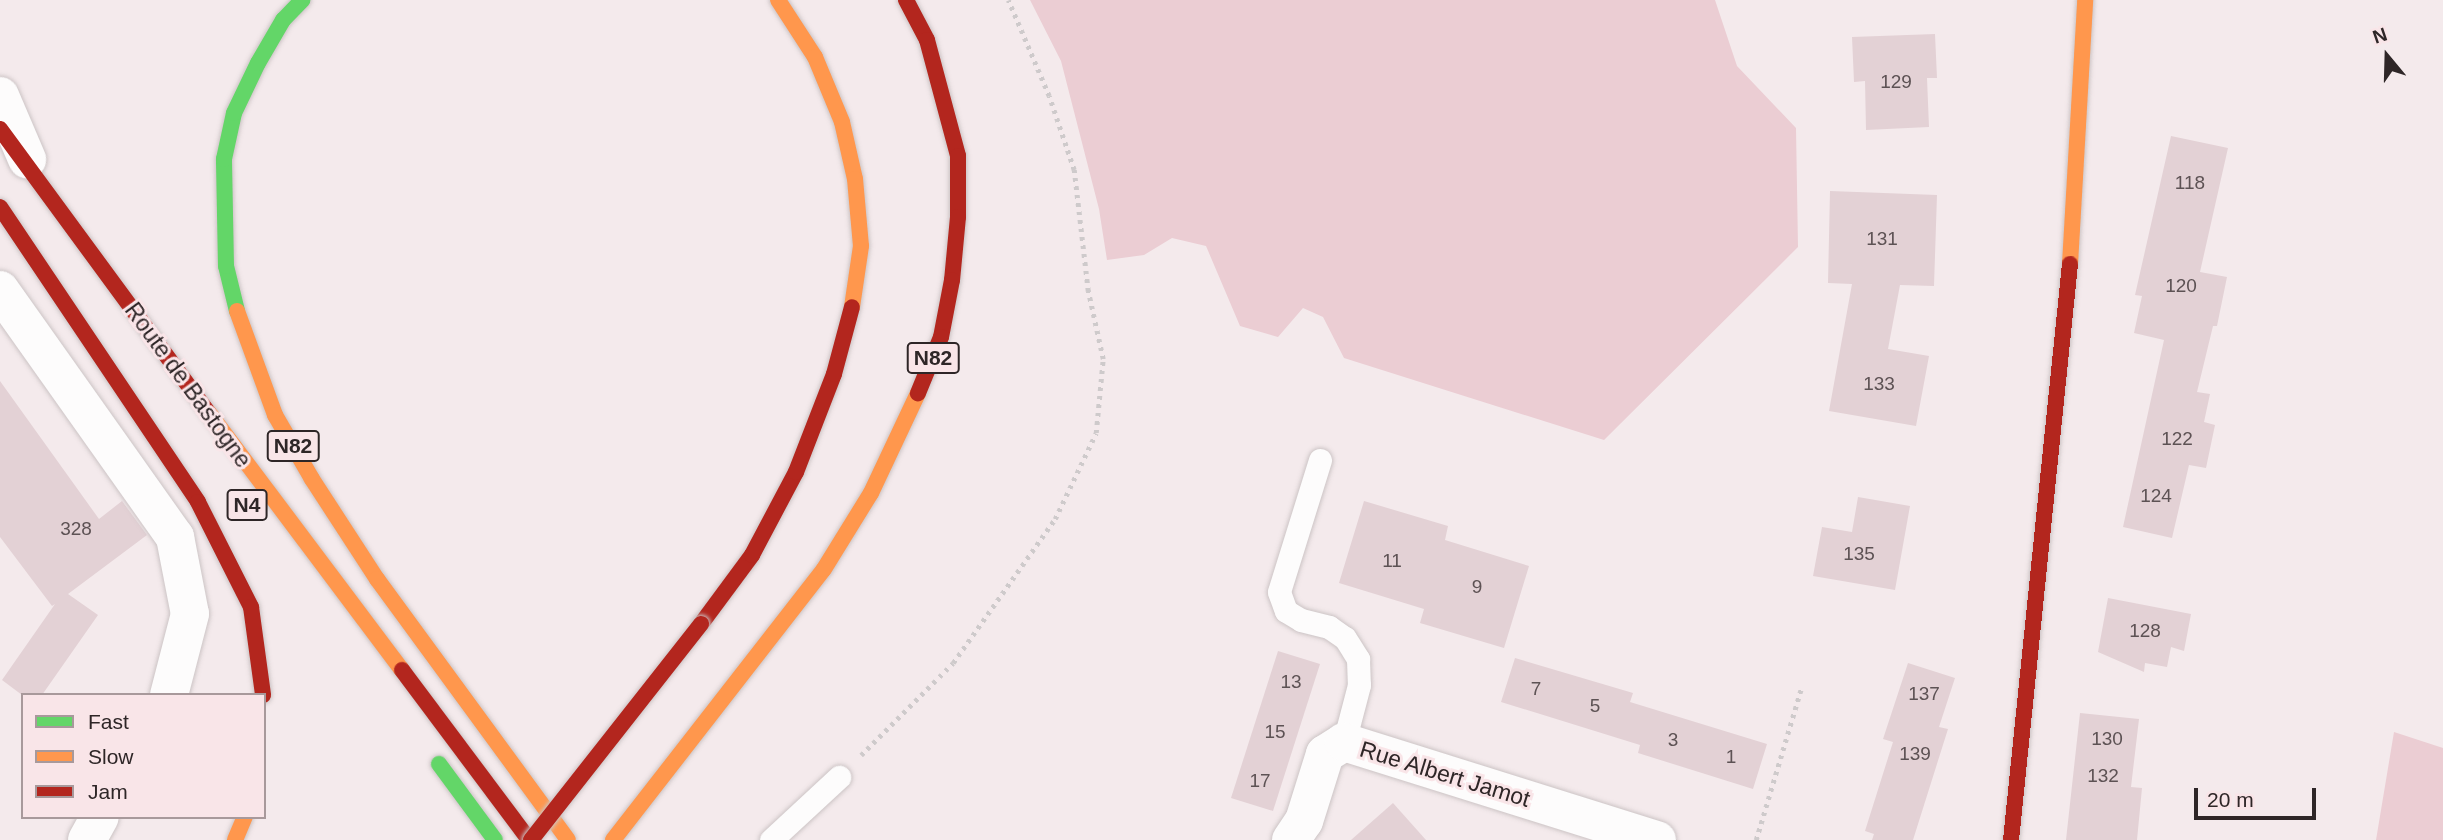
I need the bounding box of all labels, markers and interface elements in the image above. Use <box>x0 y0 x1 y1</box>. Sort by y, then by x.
north arrow <box>2352 21 2422 91</box>
text: N <box>2370 24 2390 48</box>
house number: 129 <box>1880 71 1912 93</box>
house number: 118 <box>2175 172 2205 194</box>
house number: 131 <box>1866 228 1898 250</box>
house number: 120 <box>2165 275 2197 297</box>
street label: Route de Bastogne <box>119 297 257 473</box>
road number: N82 <box>905 340 961 376</box>
house number: 133 <box>1863 373 1895 395</box>
road number: N82 <box>265 428 321 464</box>
house number: 122 <box>2161 428 2193 450</box>
house number: 124 <box>2140 485 2172 507</box>
road number: N4 <box>226 488 268 522</box>
house number: 328 <box>60 518 92 540</box>
house number: 135 <box>1843 543 1875 565</box>
house number: 11 <box>1382 550 1402 572</box>
house number: 9 <box>1472 576 1482 598</box>
house number: 128 <box>2129 620 2161 642</box>
house number: 13 <box>1280 671 1302 693</box>
house number: 7 <box>1531 678 1541 700</box>
house number: 137 <box>1908 683 1940 705</box>
legend <box>21 693 266 819</box>
house number: 5 <box>1590 695 1600 717</box>
text: Fast <box>88 710 129 733</box>
house number: 15 <box>1264 721 1286 743</box>
house number: 130 <box>2091 728 2123 750</box>
house number: 3 <box>1668 729 1678 751</box>
street label: Rue Albert Jamot <box>1356 735 1534 813</box>
house number: 139 <box>1899 743 1931 765</box>
text: Slow <box>88 745 134 768</box>
house number: 1 <box>1726 746 1736 768</box>
house number: 132 <box>2087 765 2119 787</box>
house number: 17 <box>1249 770 1271 792</box>
scale bar <box>2198 774 2320 818</box>
text: Jam <box>88 780 128 803</box>
text: 20 m <box>2207 788 2254 811</box>

